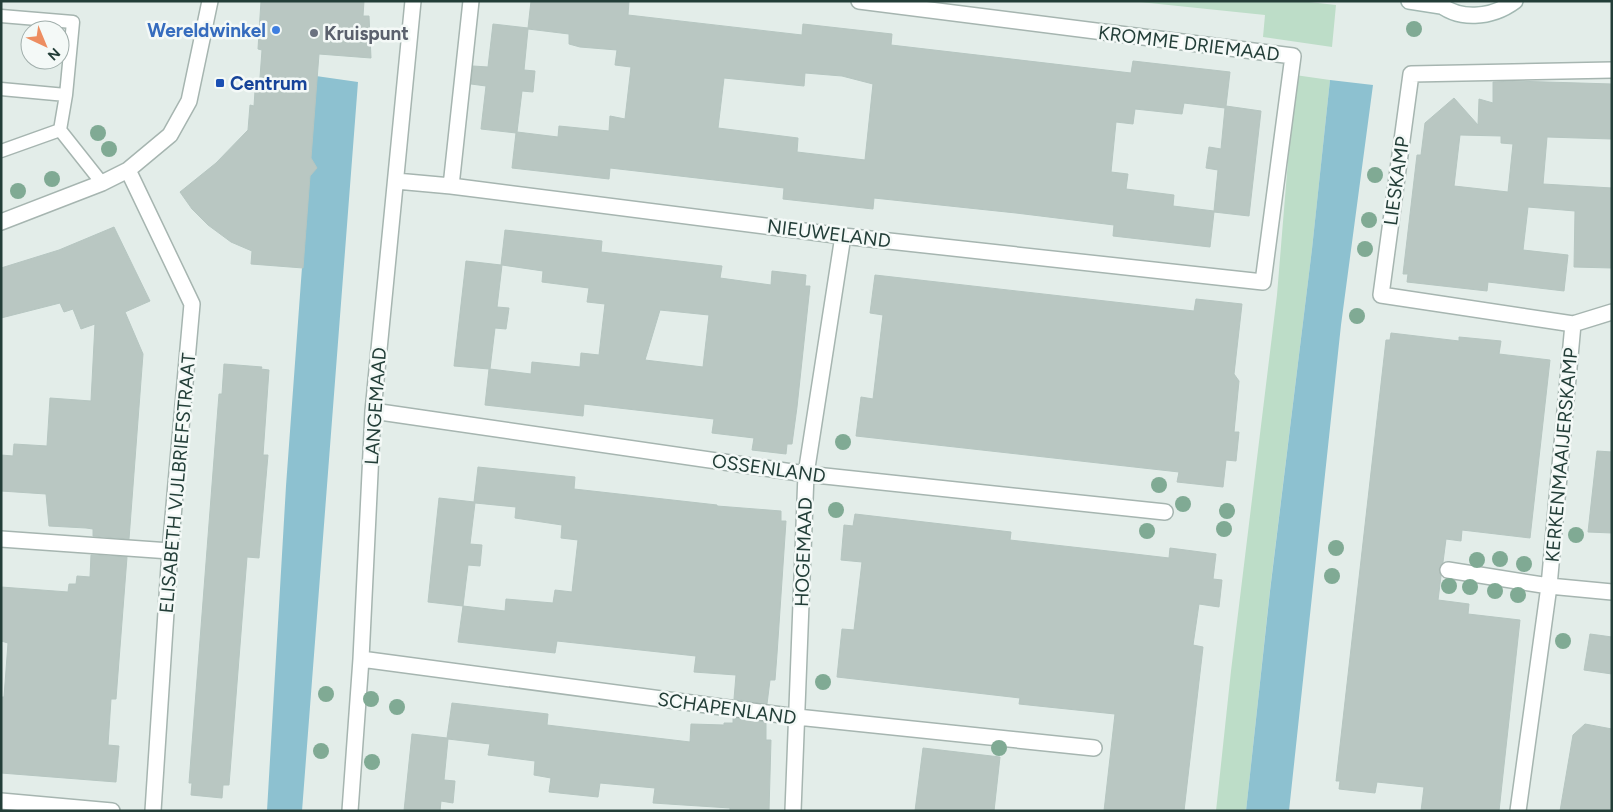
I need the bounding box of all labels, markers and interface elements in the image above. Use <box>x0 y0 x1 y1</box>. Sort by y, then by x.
place label: Wereldwinkel <box>147 19 266 42</box>
north arrow <box>20 20 70 70</box>
street label: KROMME DRIEMAAD <box>1097 21 1281 66</box>
place label: Kruispunt <box>324 22 409 45</box>
marker: Wereldwinkel <box>270 24 282 36</box>
marker: Kruispunt <box>308 27 320 39</box>
text: N <box>44 44 63 64</box>
place label: Centrum <box>230 72 307 95</box>
marker: Centrum <box>214 77 226 89</box>
street label: LIESKAMP <box>1379 135 1414 227</box>
street label: NIEUWELAND <box>766 215 892 252</box>
street label: LANGEMAAD <box>360 346 391 466</box>
street label: KERKENMAAIJERSKAMP <box>1541 347 1582 563</box>
street label: ELISABETH VIJLBRIEFSTRAAT <box>155 351 200 614</box>
street label: OSSENLAND <box>711 449 827 488</box>
street label: HOGEMAAD <box>790 497 817 607</box>
street label: SCHAPENLAND <box>656 687 798 730</box>

